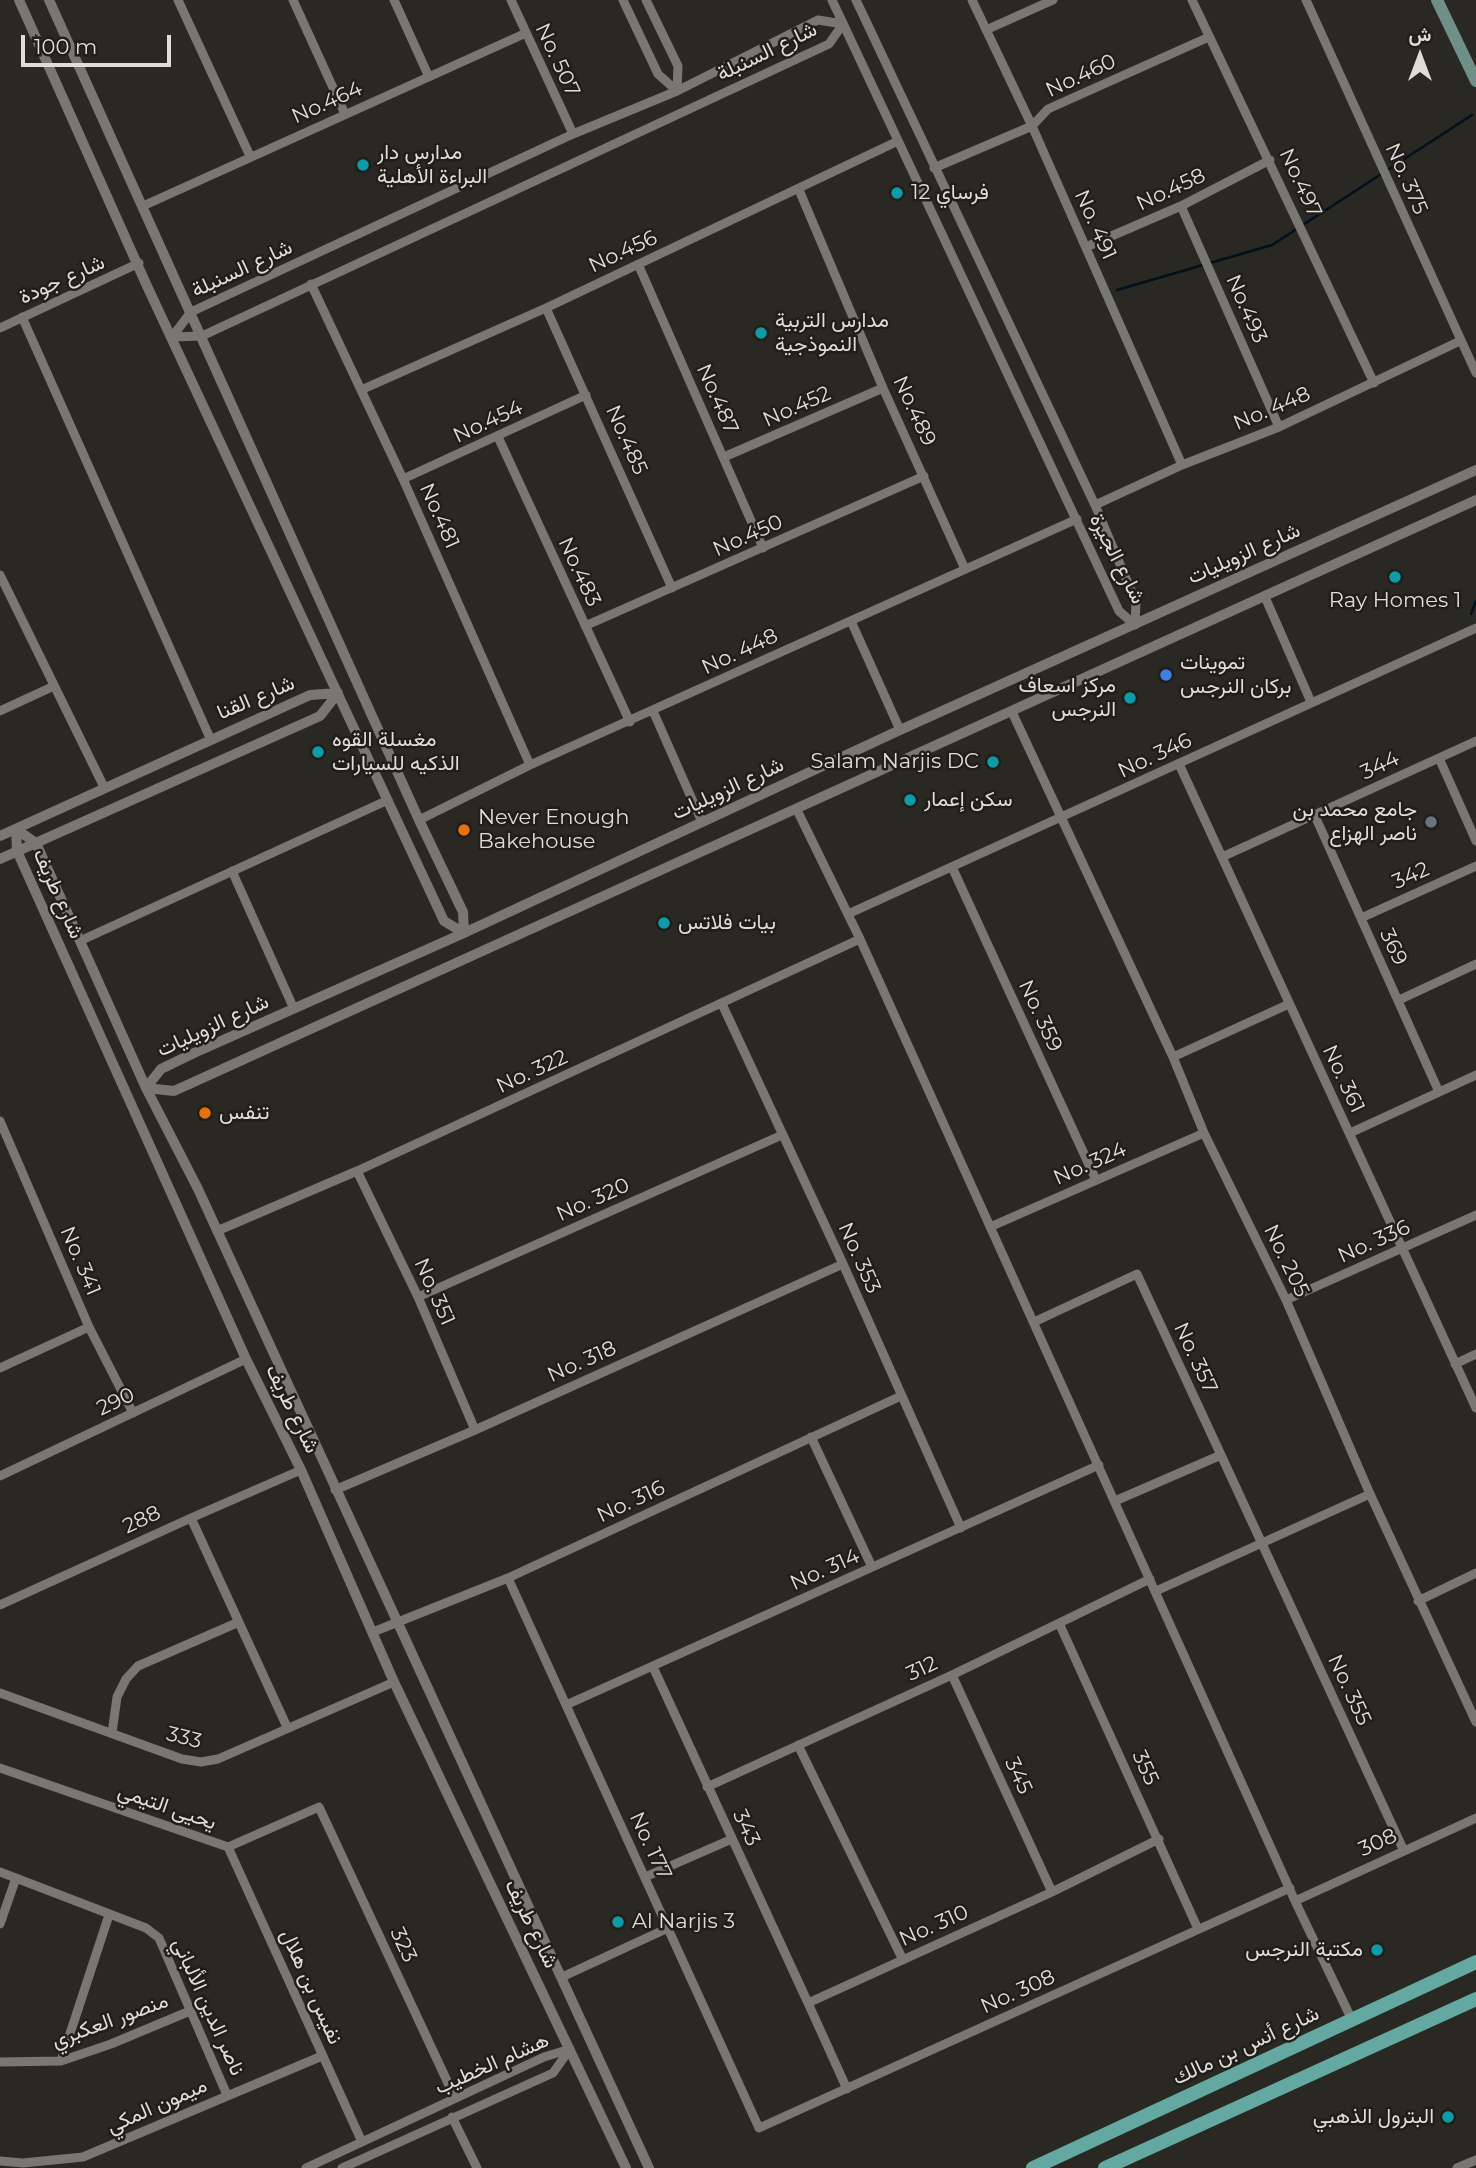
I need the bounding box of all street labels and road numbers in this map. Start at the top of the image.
street label: شارع السنبلة [713,17,821,87]
street label: No. 507 [529,19,585,101]
street label: No.460 [1042,49,1120,103]
street label: No.464 [288,76,366,130]
street label: No. 375 [1379,139,1433,219]
street label: No.497 [1273,145,1327,221]
street label: No.458 [1132,163,1210,217]
street label: No. 491 [1068,186,1122,264]
street label: No.456 [585,225,661,279]
street label: شارع السنبلة [188,235,296,303]
street label: شارع جودة [15,250,109,310]
street label: No.493 [1220,271,1272,347]
street label: No.487 [690,360,744,438]
street label: No.489 [887,372,941,450]
street label: No.452 [759,381,835,433]
street label: No. 448 [1230,382,1314,436]
street label: No.454 [449,395,527,449]
street label: No.485 [600,401,652,479]
street label: No.481 [413,479,465,553]
street label: No.450 [709,509,787,563]
street label: شارع الجيرة [1084,510,1150,608]
street label: شارع الزويليات [1184,518,1304,590]
street label: No.483 [552,533,606,611]
street label: No. 448 [698,623,782,681]
street label: شارع القنا [213,670,299,726]
street label: No. 346 [1114,728,1196,784]
street label: 344 [1357,746,1403,786]
street label: شارع الزويليات [668,752,788,826]
street label: شارع طريف [27,845,89,943]
street label: 342 [1389,857,1433,895]
street label: 369 [1374,925,1412,969]
street label: No. 359 [1012,976,1068,1056]
street label: شارع الزويليات [153,989,273,1063]
street label: No. 361 [1316,1041,1370,1117]
street label: No. 322 [492,1045,572,1099]
street label: No. 324 [1050,1137,1130,1191]
street label: No. 320 [553,1173,633,1227]
street label: No. 336 [1334,1215,1414,1269]
street label: No. 353 [832,1219,886,1297]
street label: No. 205 [1258,1221,1314,1301]
street label: No. 341 [54,1223,106,1299]
street label: No. 351 [408,1254,460,1330]
street label: No. 357 [1168,1318,1222,1398]
street label: No. 318 [544,1336,620,1388]
street label: شارع طريف [260,1361,324,1457]
street label: 290 [93,1382,139,1422]
street label: No. 316 [593,1475,669,1529]
street label: 288 [119,1500,165,1540]
street label: No. 314 [786,1544,864,1596]
street label: 312 [902,1651,942,1687]
street label: No. 355 [1322,1651,1376,1729]
street label: 333 [164,1722,204,1754]
street label: 355 [1126,1747,1164,1789]
street label: 345 [999,1754,1037,1798]
street label: يحيى التيمي [114,1778,220,1836]
street label: 343 [727,1806,765,1850]
street label: No. 177 [623,1808,677,1884]
street label: 308 [1355,1823,1401,1863]
street label: شارع طريف [499,1876,563,1972]
street label: No. 310 [895,1900,973,1952]
street label: 323 [384,1924,422,1966]
street label: نفيس بن هلال [274,1926,348,2048]
street label: ناصر الدين الألباني [166,1934,250,2080]
street label: No. 308 [977,1964,1059,2020]
street label: منصور العكبري [48,1988,172,2054]
street label: شارع أنس بن مالك [1169,2001,1323,2091]
street label: هشام الخطيب [431,2028,553,2100]
street label: ميمون المكي [103,2073,211,2139]

